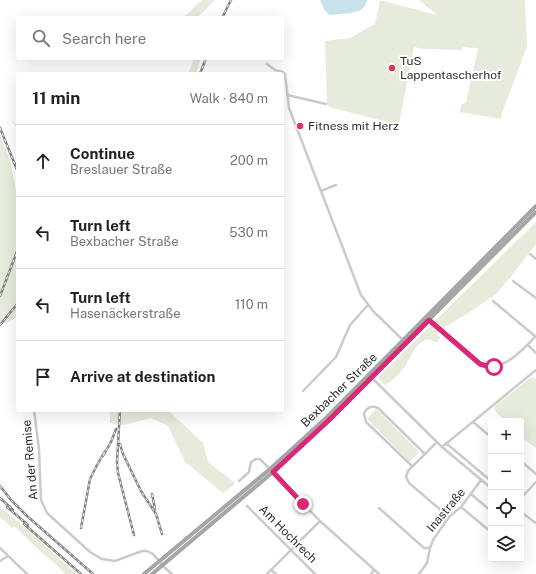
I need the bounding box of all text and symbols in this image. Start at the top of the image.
search box [16,16,284,60]
icon: search [30,27,52,49]
text: Search here [62,30,146,47]
place label: TuS Lappentascherhof [400,54,502,82]
marker: TuS Lappentascherhof [387,63,397,73]
text: 11 min [32,88,80,108]
text: Walk · 840 m [190,91,268,106]
place label: Fitness mit Herz [308,119,399,133]
marker: Fitness mit Herz [295,121,305,131]
text: Continue [70,145,135,162]
icon: ahead [32,150,54,172]
text: 200 m [230,153,268,168]
text: Breslauer Straße [70,162,172,177]
text: Turn left [70,217,131,234]
icon: left [32,222,54,244]
text: 530 m [229,225,268,240]
text: Bexbacher Straße [70,234,179,249]
text: Turn left [70,289,131,306]
icon: left [32,294,54,316]
text: 110 m [235,297,268,312]
text: Hasenäckerstraße [70,306,181,321]
street label: Bexbacher Straße [298,350,380,430]
route start [485,358,503,376]
icon: arrive [32,366,54,388]
text: Arrive at destination [70,368,215,385]
map controls [488,418,524,562]
button: + [488,418,524,454]
street label: An der Remise [19,419,40,501]
button: − [488,454,524,490]
street label: Inastraße [424,485,468,535]
button: locate [488,490,524,526]
route end [294,495,312,513]
street label: Am Hochrech [256,502,320,566]
button: layers [488,526,524,562]

